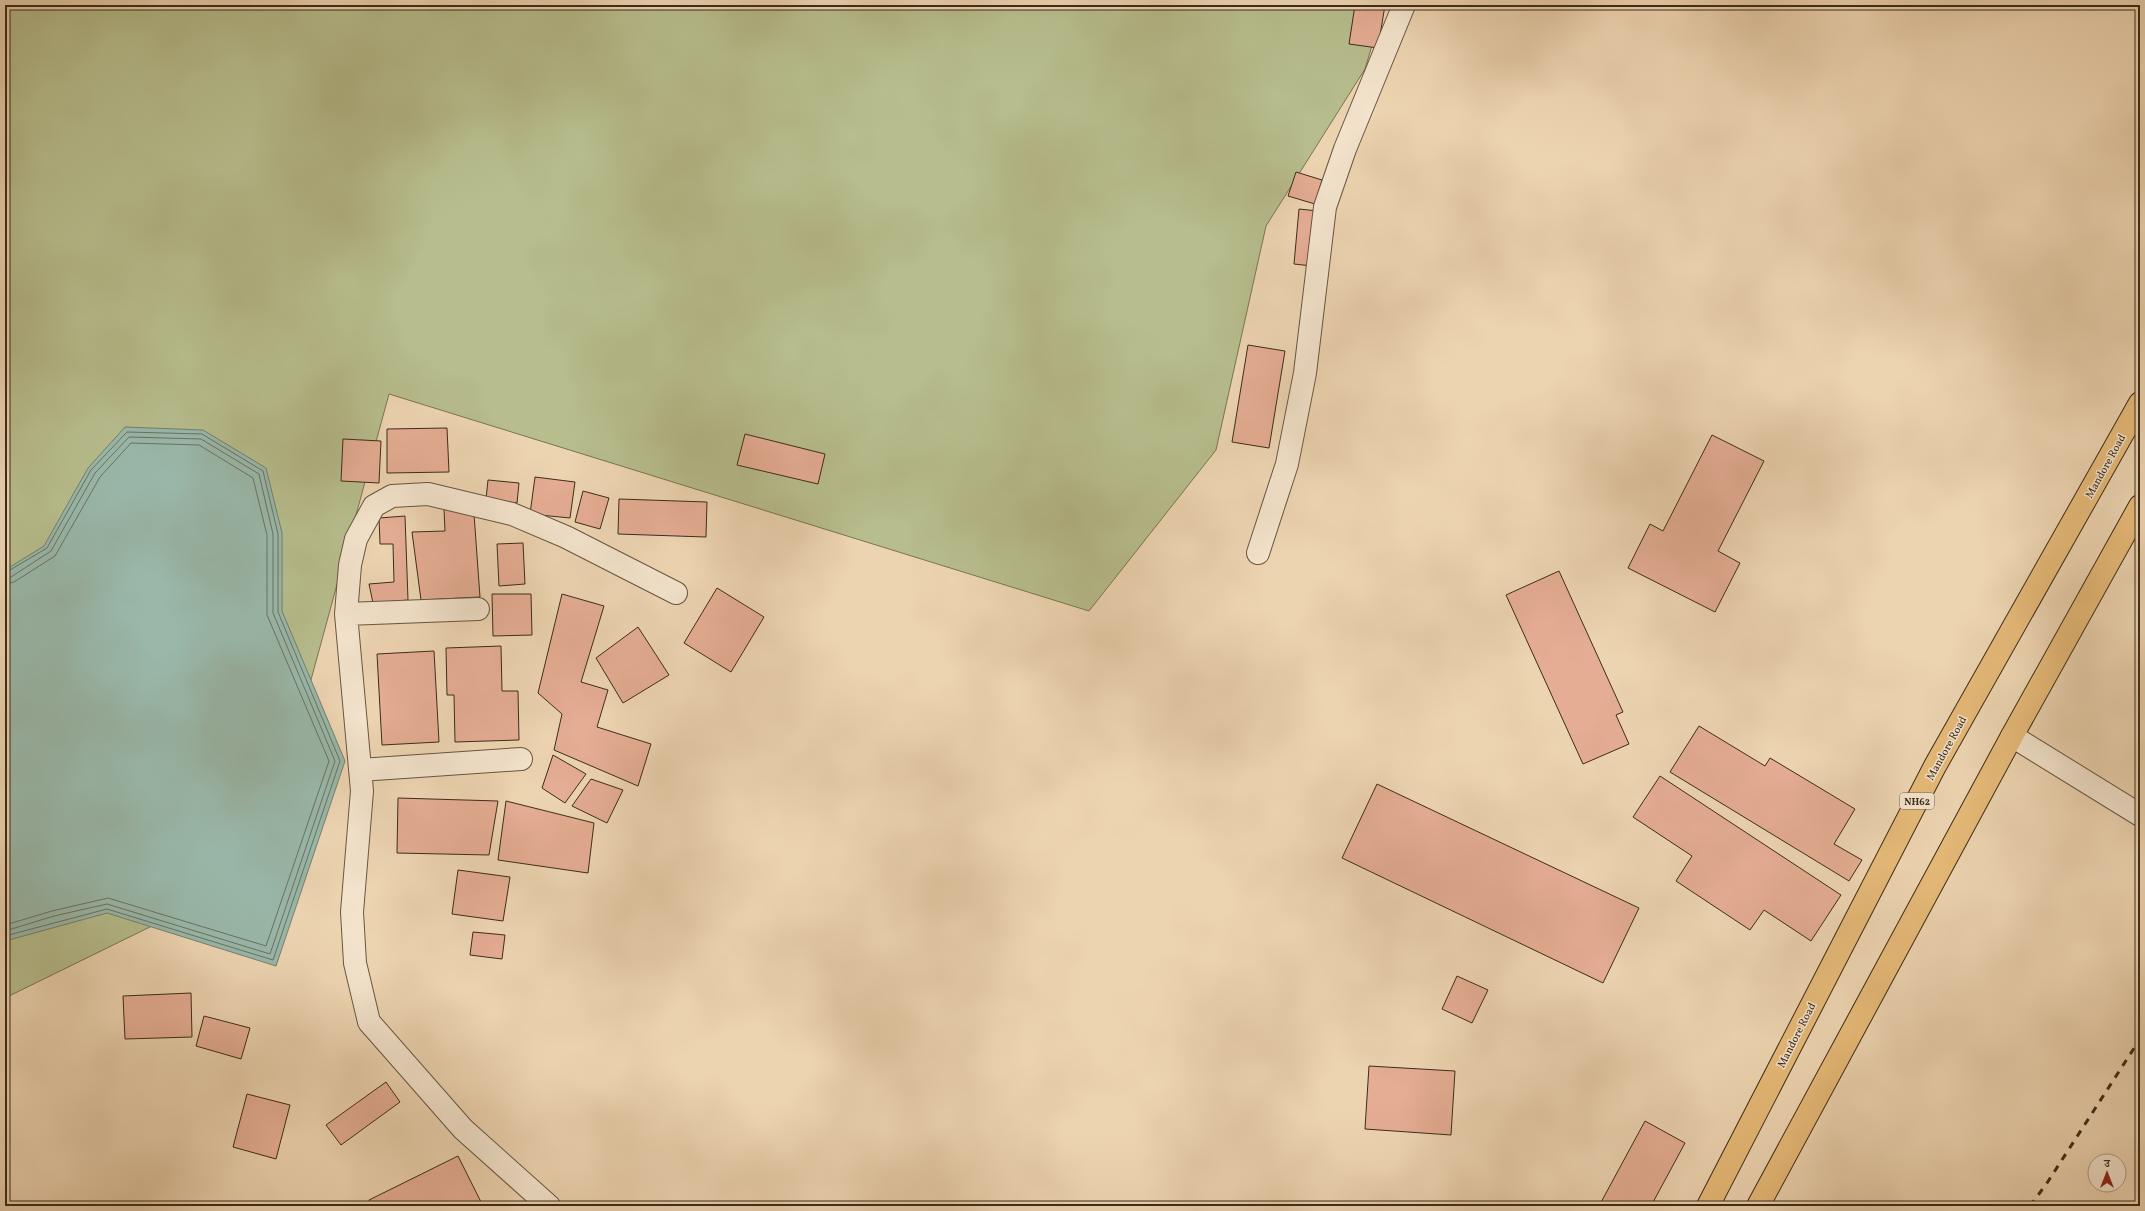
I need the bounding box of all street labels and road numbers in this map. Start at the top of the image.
street label: Mandore Road [2082,432,2130,502]
street label: Mandore Road [1923,714,1971,784]
road number: NH62 [1900,793,1934,809]
street label: Mandore Road [1774,1001,1820,1071]

